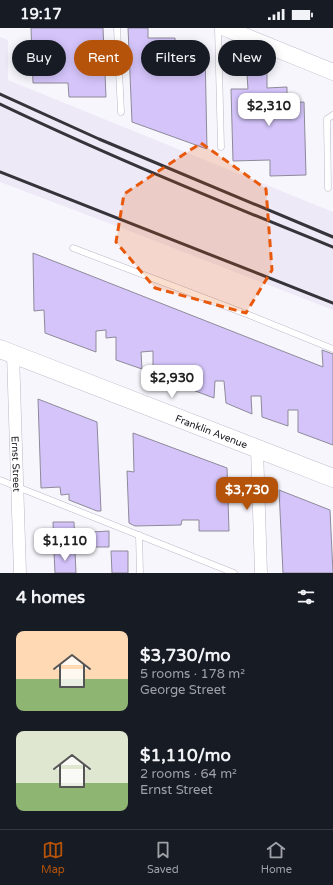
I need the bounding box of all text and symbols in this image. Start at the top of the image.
text: 19:17 [20,5,62,23]
chip: Buy [12,40,66,76]
chip: Rent [74,40,133,76]
chip: Filters [141,40,210,76]
chip: New [218,40,276,76]
pin: $2,310 [236,93,302,127]
text: $2,310 [247,98,291,114]
pin: $2,930 [139,365,205,399]
text: $2,930 [150,370,194,386]
street label: Franklin Avenue [174,413,249,451]
street label: Ernst Street [9,436,22,492]
pin: $3,730 [214,477,280,511]
text: $3,730 [225,482,269,498]
pin: $1,110 [32,528,98,562]
text: $1,110 [43,533,87,549]
icon: filters [295,586,317,608]
text: 4 homes [16,587,85,608]
text: $3,730/mo [140,645,231,666]
icon: home [48,647,96,695]
text: 5 rooms · 178 m² [140,666,245,682]
text: George Street [140,682,226,698]
text: $1,110/mo [140,745,231,766]
icon: home [48,747,96,795]
text: 2 rooms · 64 m² [140,766,237,782]
text: Ernst Street [140,782,213,798]
tab: Map [41,839,65,876]
tab: Saved [147,839,179,876]
tab: Home [261,839,292,876]

